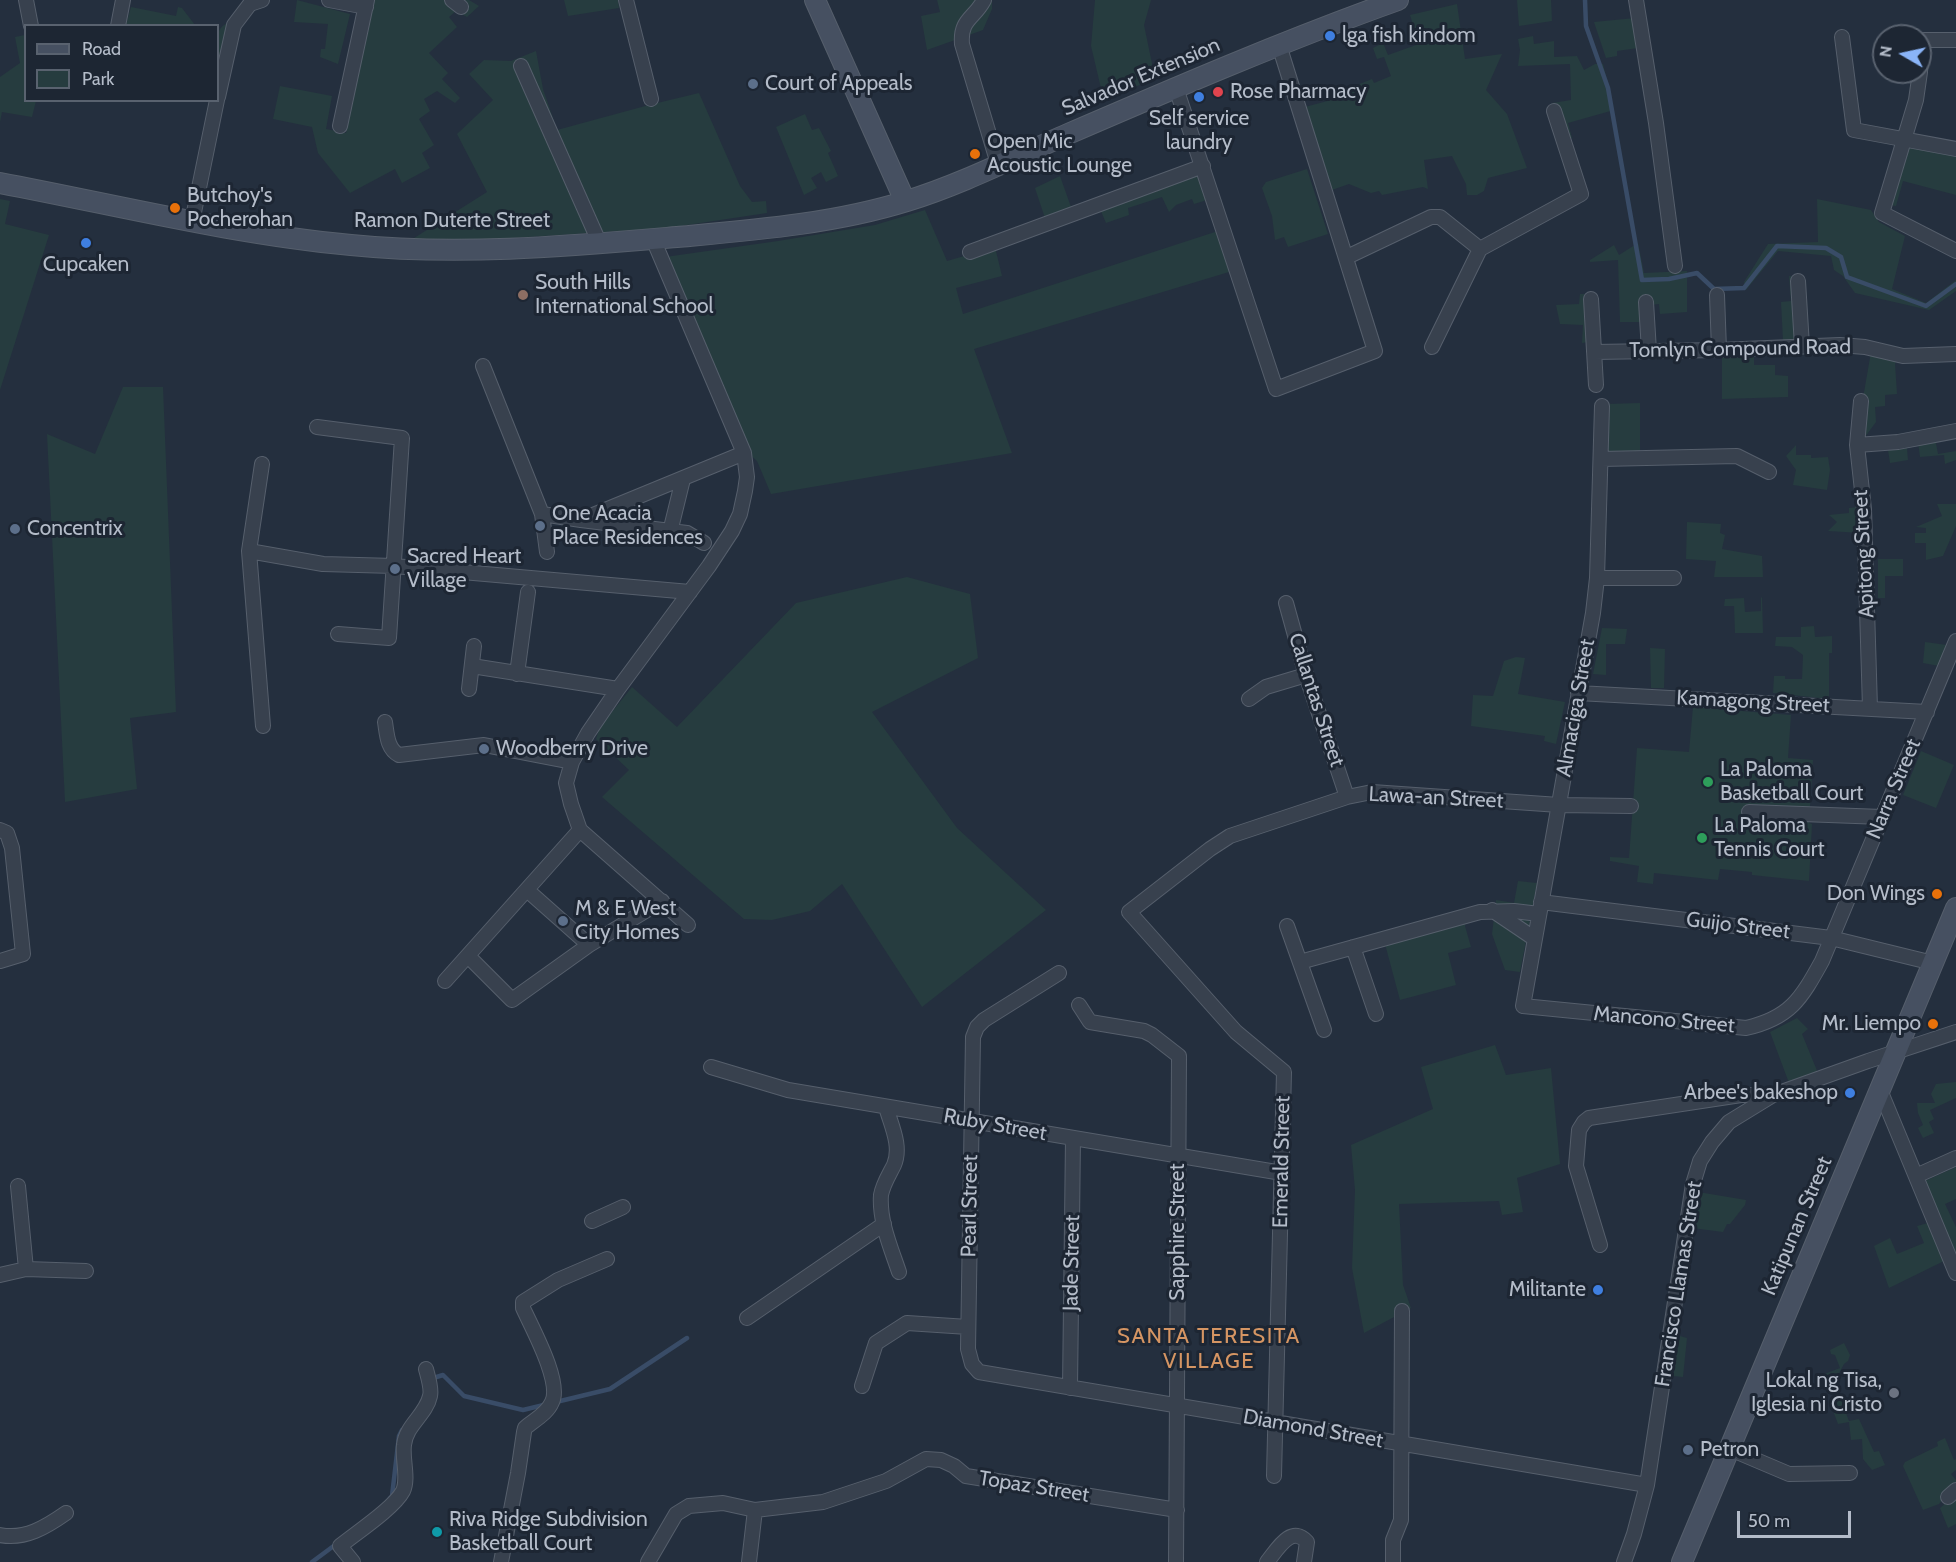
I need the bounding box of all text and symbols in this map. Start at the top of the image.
place label: lga fish kindom [1342,23,1476,49]
legend [24,24,219,102]
north arrow [1872,24,1932,84]
marker: lga fish kindom [1323,29,1337,43]
street label: Salvador Extension [1058,32,1224,122]
text: Road [82,38,121,60]
text: N [1875,44,1896,58]
text: Park [82,68,114,90]
place label: Court of Appeals [765,71,913,97]
marker: Court of Appeals [746,77,760,91]
place label: Rose Pharmacy [1230,79,1367,105]
marker: Rose Pharmacy [1211,85,1225,99]
marker: Self service laundry [1192,90,1206,104]
place label: Self service laundry [1149,106,1249,156]
place label: Open Mic Acoustic Lounge [987,129,1132,179]
marker: Open Mic Acoustic Lounge [968,147,982,161]
place label: Butchoy's Pocherohan [187,183,293,233]
marker: Butchoy's Pocherohan [168,201,182,215]
street label: Ramon Duterte Street [354,208,550,234]
marker: Cupcaken [79,236,93,250]
place label: Cupcaken [43,252,129,278]
place label: South Hills International School [535,270,714,320]
marker: South Hills International School [516,288,530,302]
street label: Tomlyn Compound Road [1629,334,1851,364]
street label: Apitong Street [1848,489,1880,619]
place label: One Acacia Place Residences [552,501,703,551]
place label: Concentrix [27,516,123,542]
marker: One Acacia Place Residences [533,519,547,533]
marker: Concentrix [8,522,22,536]
place label: Sacred Heart Village [407,544,521,594]
marker: Sacred Heart Village [388,562,402,576]
street label: Callantas Street [1283,630,1349,770]
street label: Almaciga Street [1551,637,1601,779]
street label: Kamagong Street [1676,685,1830,719]
street label: Narra Street [1862,735,1926,843]
place label: Woodberry Drive [496,736,648,762]
marker: Woodberry Drive [477,742,491,756]
place label: La Paloma Basketball Court [1720,757,1863,807]
marker: La Paloma Basketball Court [1701,775,1715,789]
street label: Lawa-an Street [1368,782,1504,814]
place label: La Paloma Tennis Court [1714,813,1825,863]
marker: La Paloma Tennis Court [1695,831,1709,845]
place label: Don Wings [1827,881,1925,907]
marker: Don Wings [1930,887,1944,901]
place label: M & E West City Homes [575,896,679,946]
street label: Guijo Street [1685,907,1791,945]
marker: M & E West City Homes [556,914,570,928]
street label: Mancono Street [1592,1001,1736,1039]
place label: Mr. Liempo [1822,1011,1921,1037]
marker: Mr. Liempo [1926,1017,1940,1031]
place label: Arbee's bakeshop [1684,1080,1838,1106]
marker: Arbee's bakeshop [1843,1086,1857,1100]
street label: Emerald Street [1268,1096,1296,1228]
street label: Ruby Street [942,1104,1048,1146]
street label: Katipunan Street [1756,1153,1838,1299]
street label: Pearl Street [957,1154,983,1258]
street label: Sapphire Street [1165,1163,1191,1301]
street label: Francisco Llamas Street [1650,1179,1708,1389]
street label: Jade Street [1059,1215,1085,1311]
place label: Militante [1509,1277,1586,1303]
marker: Militante [1591,1283,1605,1297]
district label: SANTA TERESITA VILLAGE [1117,1324,1301,1376]
place label: Lokal ng Tisa, Iglesia ni Cristo [1751,1368,1882,1418]
marker: Lokal ng Tisa, Iglesia ni Cristo [1887,1386,1901,1400]
street label: Diamond Street [1241,1404,1385,1454]
place label: Petron [1700,1437,1759,1463]
marker: Petron [1681,1443,1695,1457]
street label: Topaz Street [977,1466,1091,1508]
scale bar [1740,1499,1854,1537]
place label: Riva Ridge Subdivision Basketball Court [449,1507,648,1557]
text: 50 m [1748,1510,1790,1532]
marker: Riva Ridge Subdivision Basketball Court [430,1525,444,1539]

